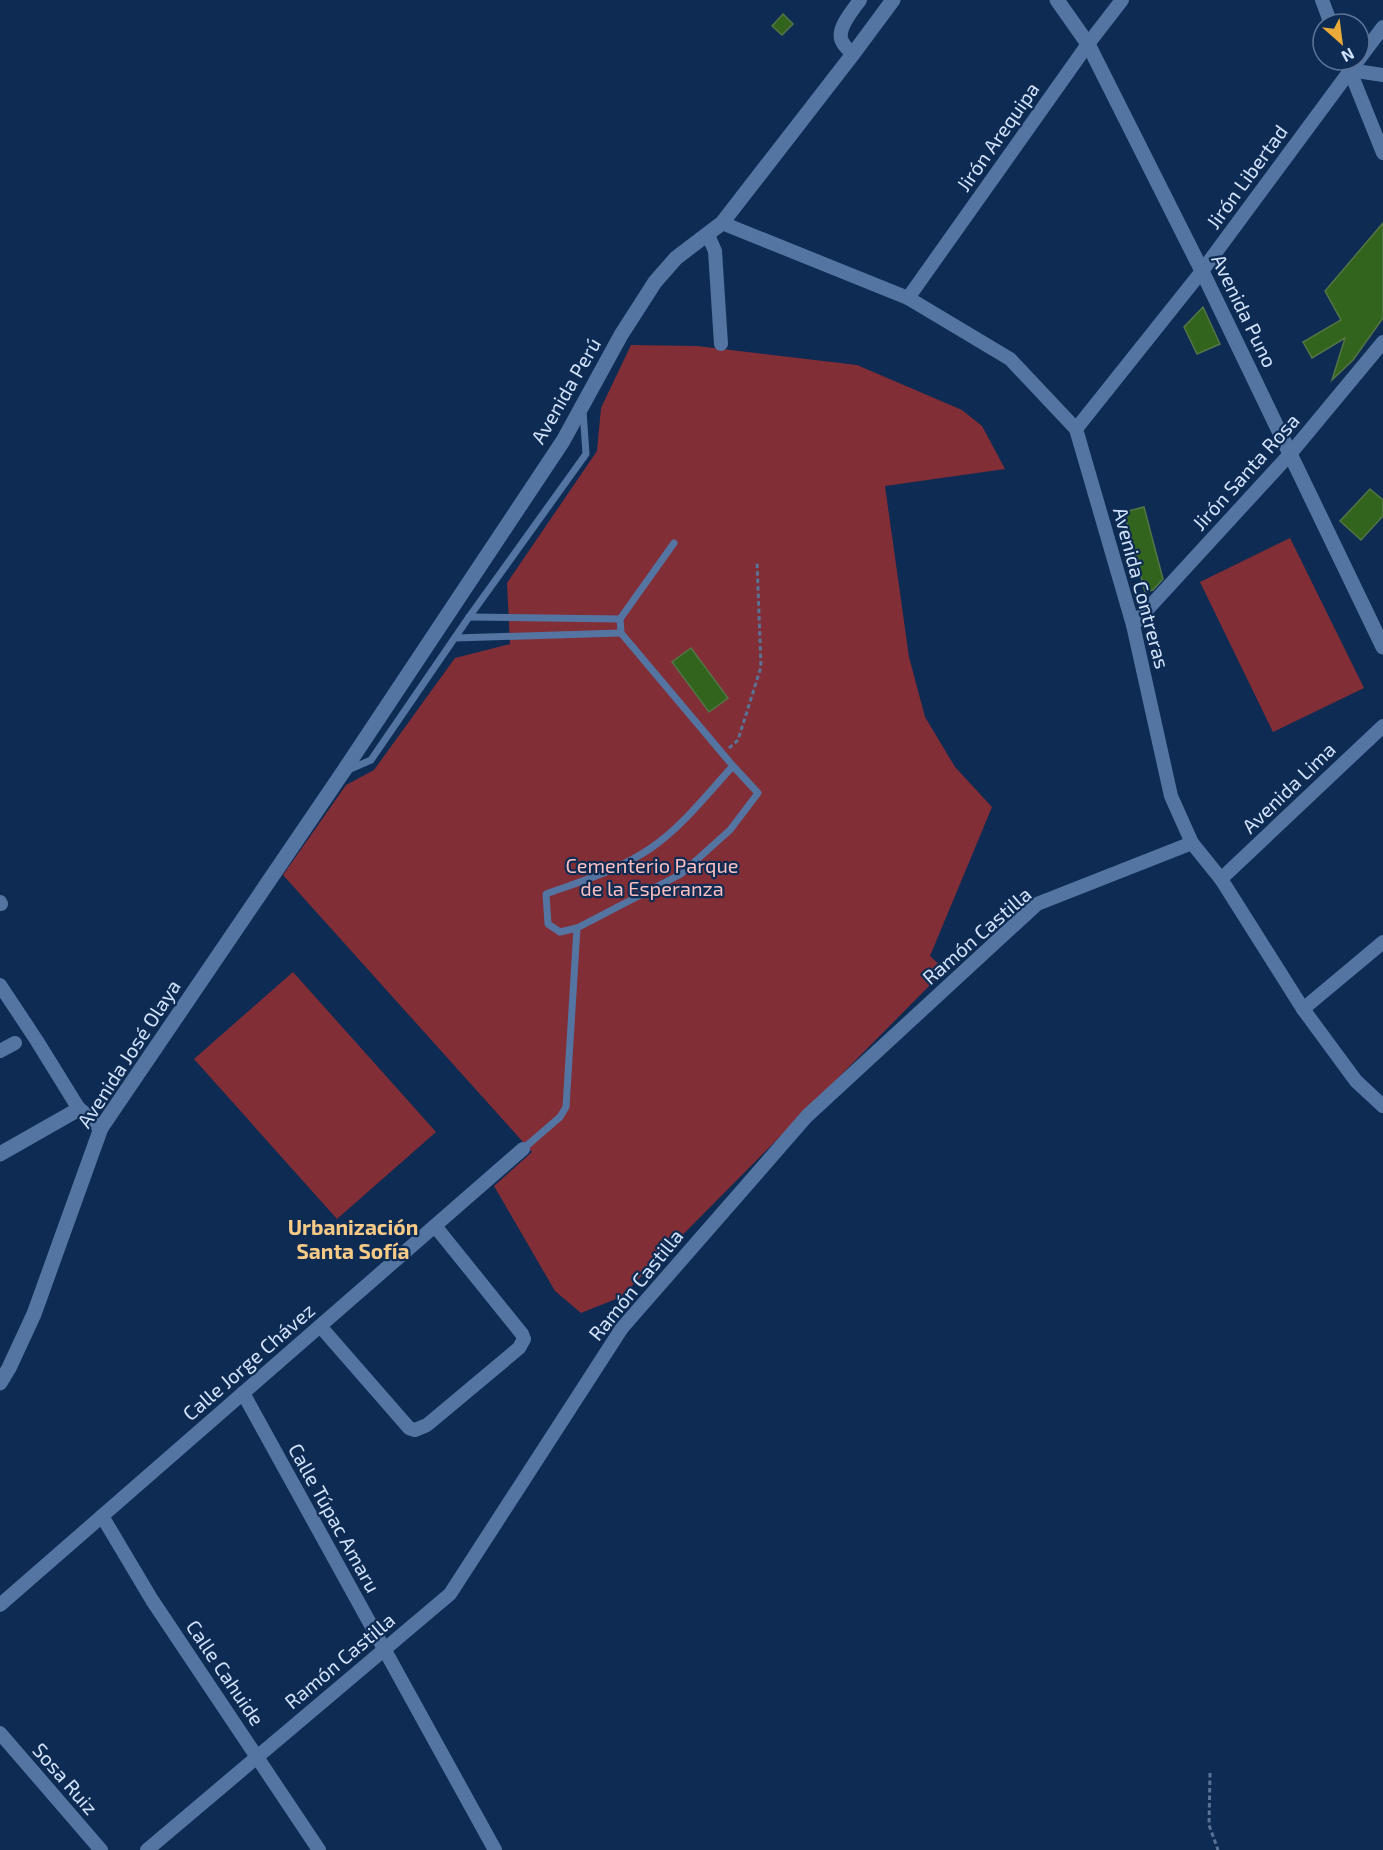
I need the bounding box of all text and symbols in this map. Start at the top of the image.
north arrow [1311,12,1371,72]
text: N [1339,45,1358,67]
street label: Jirón Arequipa [951,77,1044,196]
street label: Jirón Libertad [1201,120,1292,233]
street label: Avenida Puno [1207,250,1283,371]
street label: Avenida Perú [525,333,605,448]
street label: Jirón Santa Rosa [1187,408,1304,535]
street label: Avenida Contreras [1109,504,1175,671]
street label: Avenida Lima [1237,737,1340,838]
park label: Cementerio Parque de la Esperanza [565,853,739,900]
street label: Ramón Castilla [917,881,1036,989]
street label: Avenida José Olaya [71,975,185,1132]
district label: Urbanización Santa Sofía [288,1214,418,1263]
street label: Ramón Castilla [583,1224,687,1345]
street label: Calle Jorge Chávez [178,1297,319,1425]
street label: Calle Túpac Amaru [284,1439,386,1596]
street label: Ramón Castilla [279,1607,399,1713]
street label: Calle Cahuide [182,1615,270,1730]
street label: Sosa Ruiz [28,1738,103,1819]

